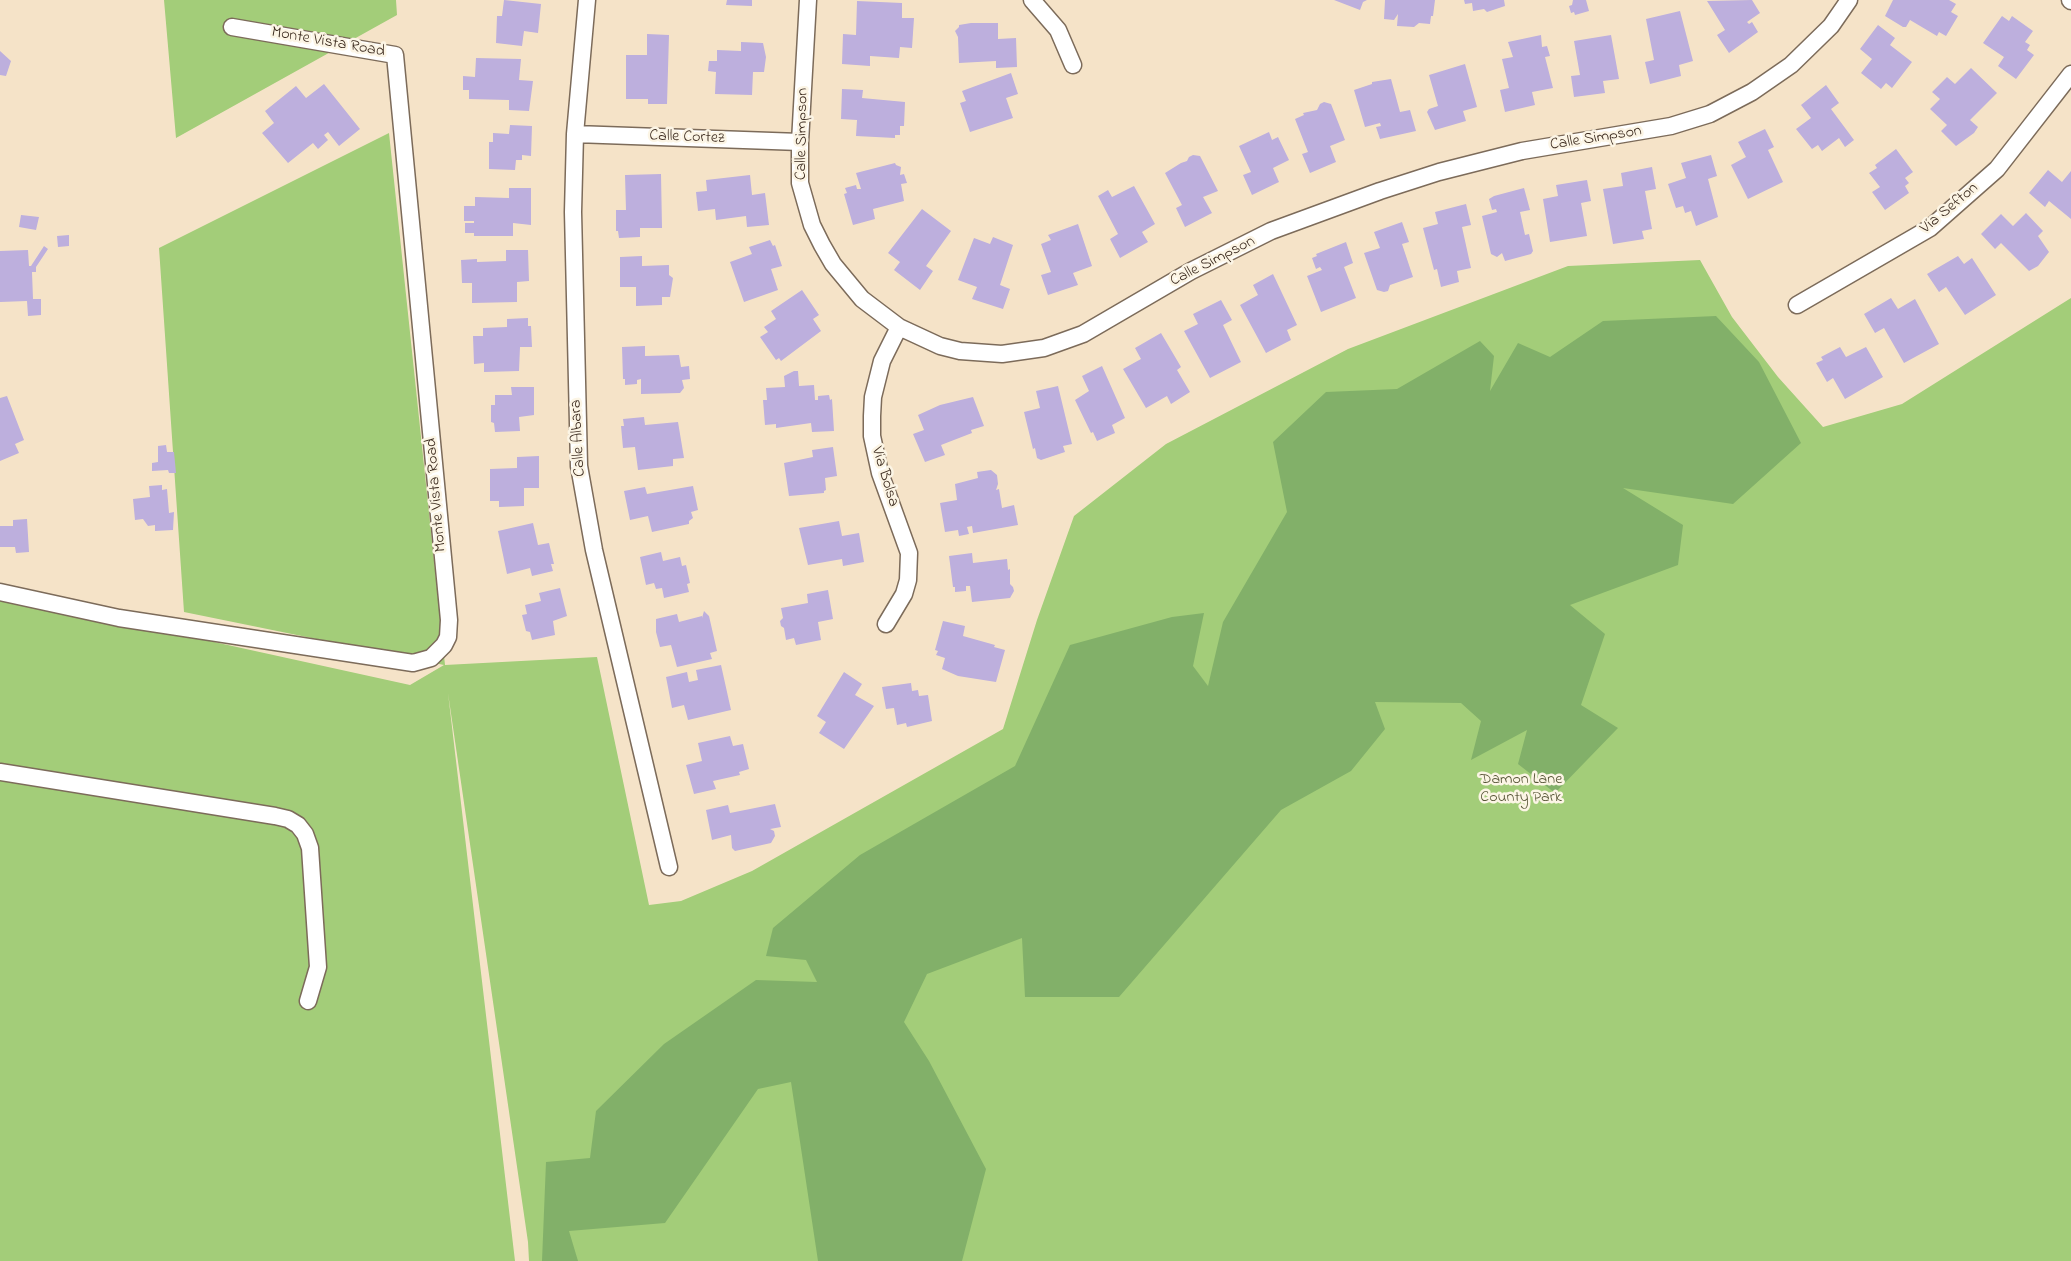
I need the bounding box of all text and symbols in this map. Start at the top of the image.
street label: Monte Vista Road [270,24,386,62]
street label: Calle Simpson [793,88,813,180]
street label: Calle Simpson [1549,122,1643,156]
street label: Calle Cortez [649,127,725,149]
street label: Via Sefton [1917,179,1983,239]
street label: Calle Simpson [1167,232,1259,292]
street label: Calle Albara [567,399,591,477]
street label: Monte Vista Road [422,437,452,553]
street label: Via Bolsa [866,445,902,509]
park label: Damon Lane County Park [1480,770,1562,808]

